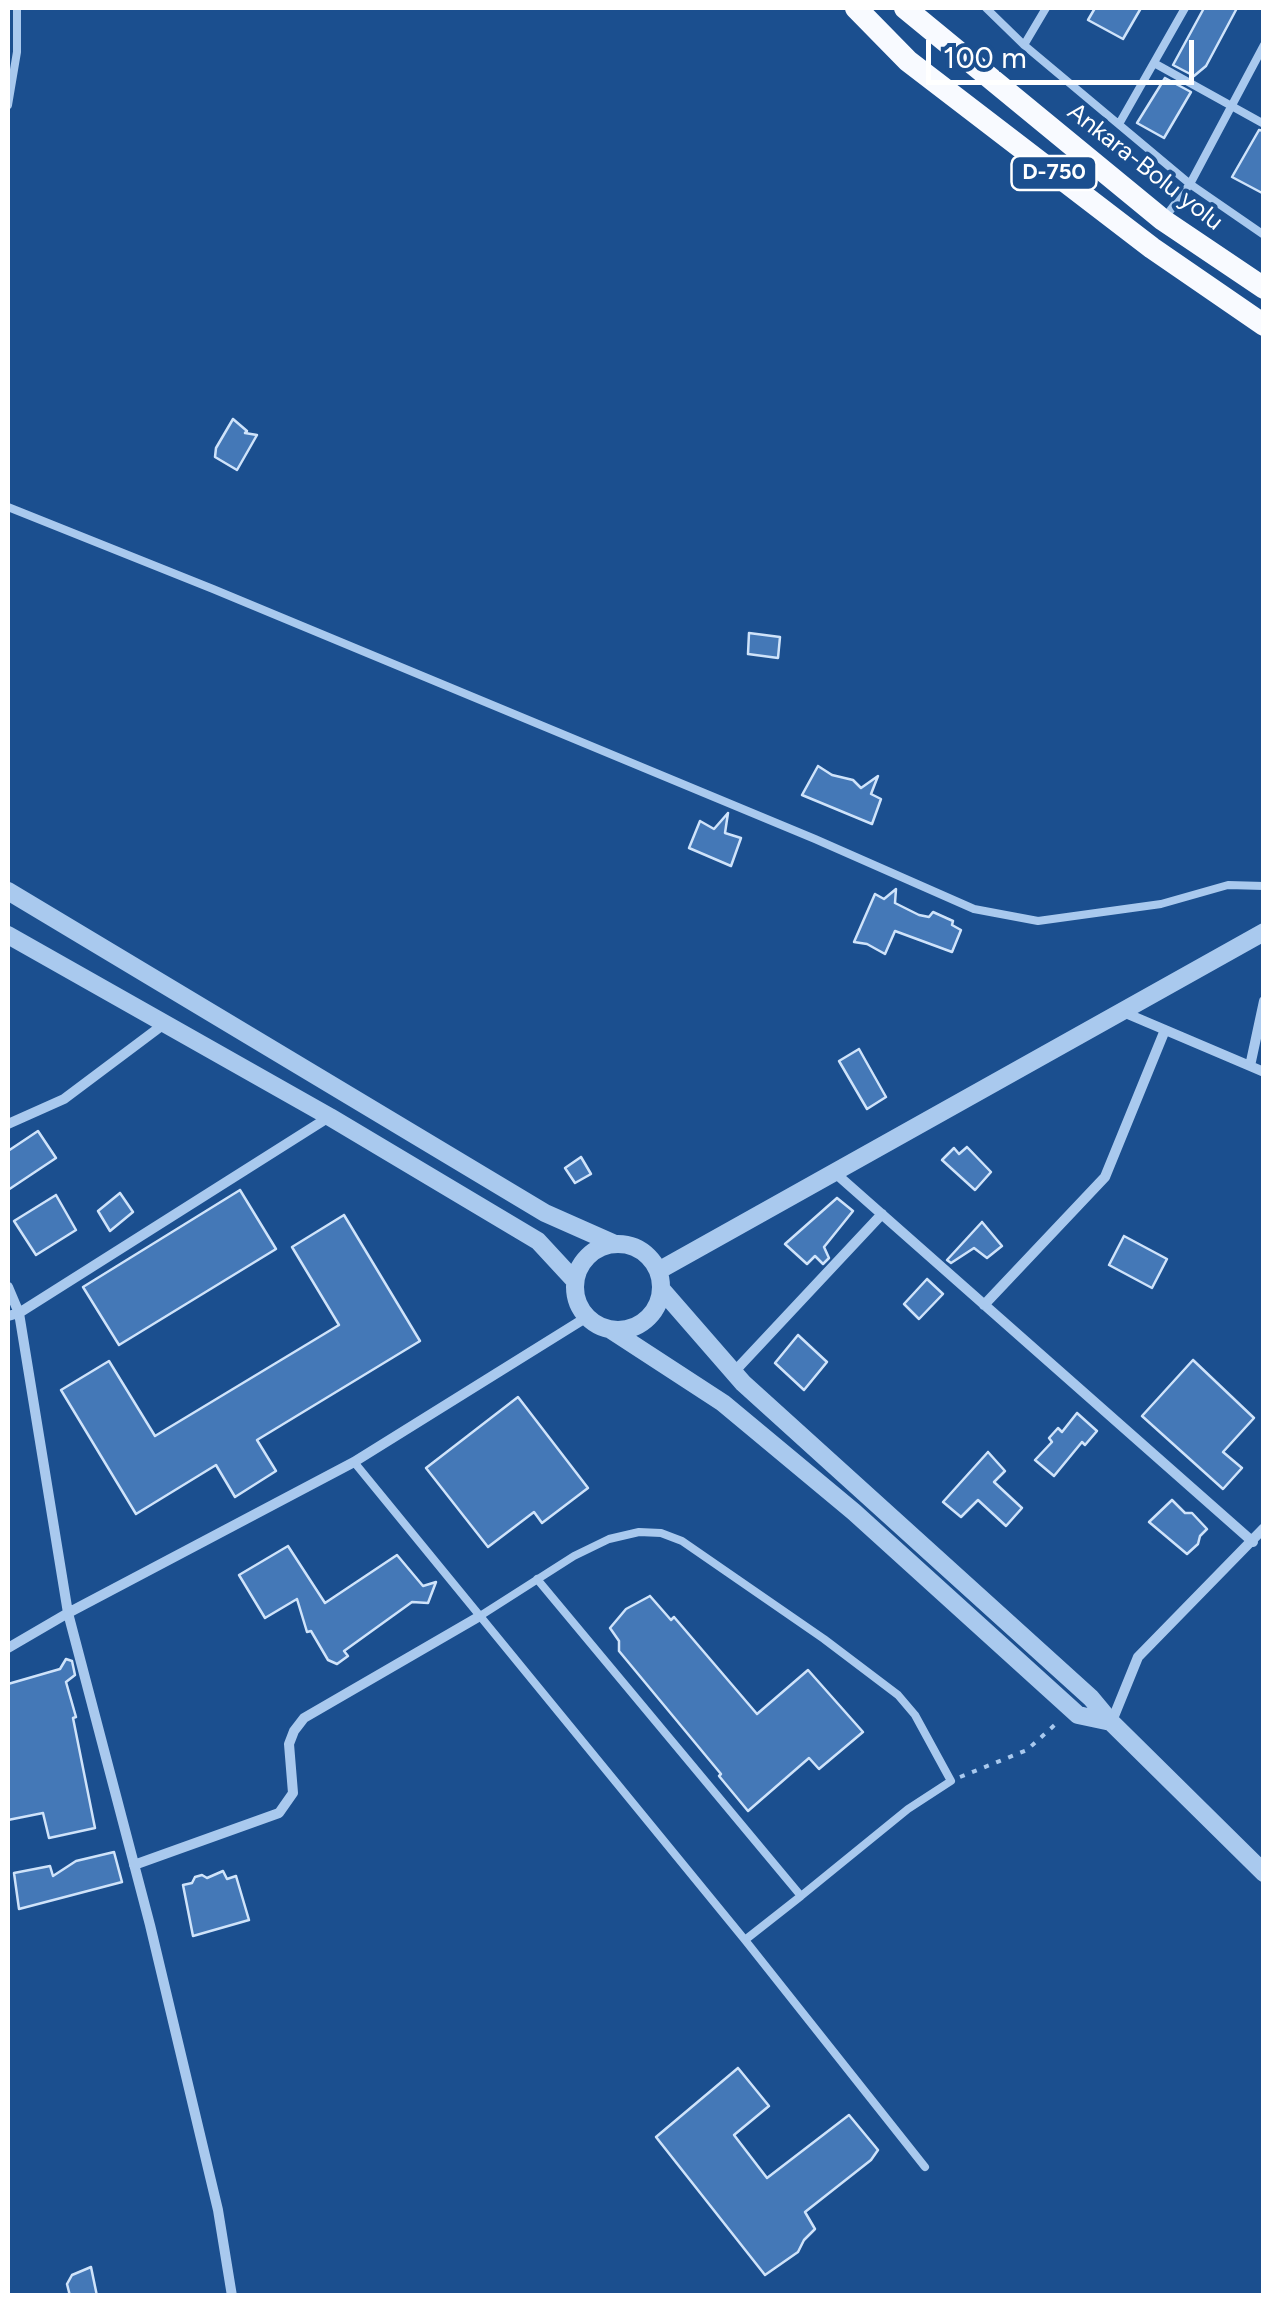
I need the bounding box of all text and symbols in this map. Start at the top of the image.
scale bar [931,20,1198,82]
text: 100 m [943,39,1027,76]
street label: Ankara-Bolu yolu [1061,97,1229,237]
road number: D-750 [1012,156,1096,190]

